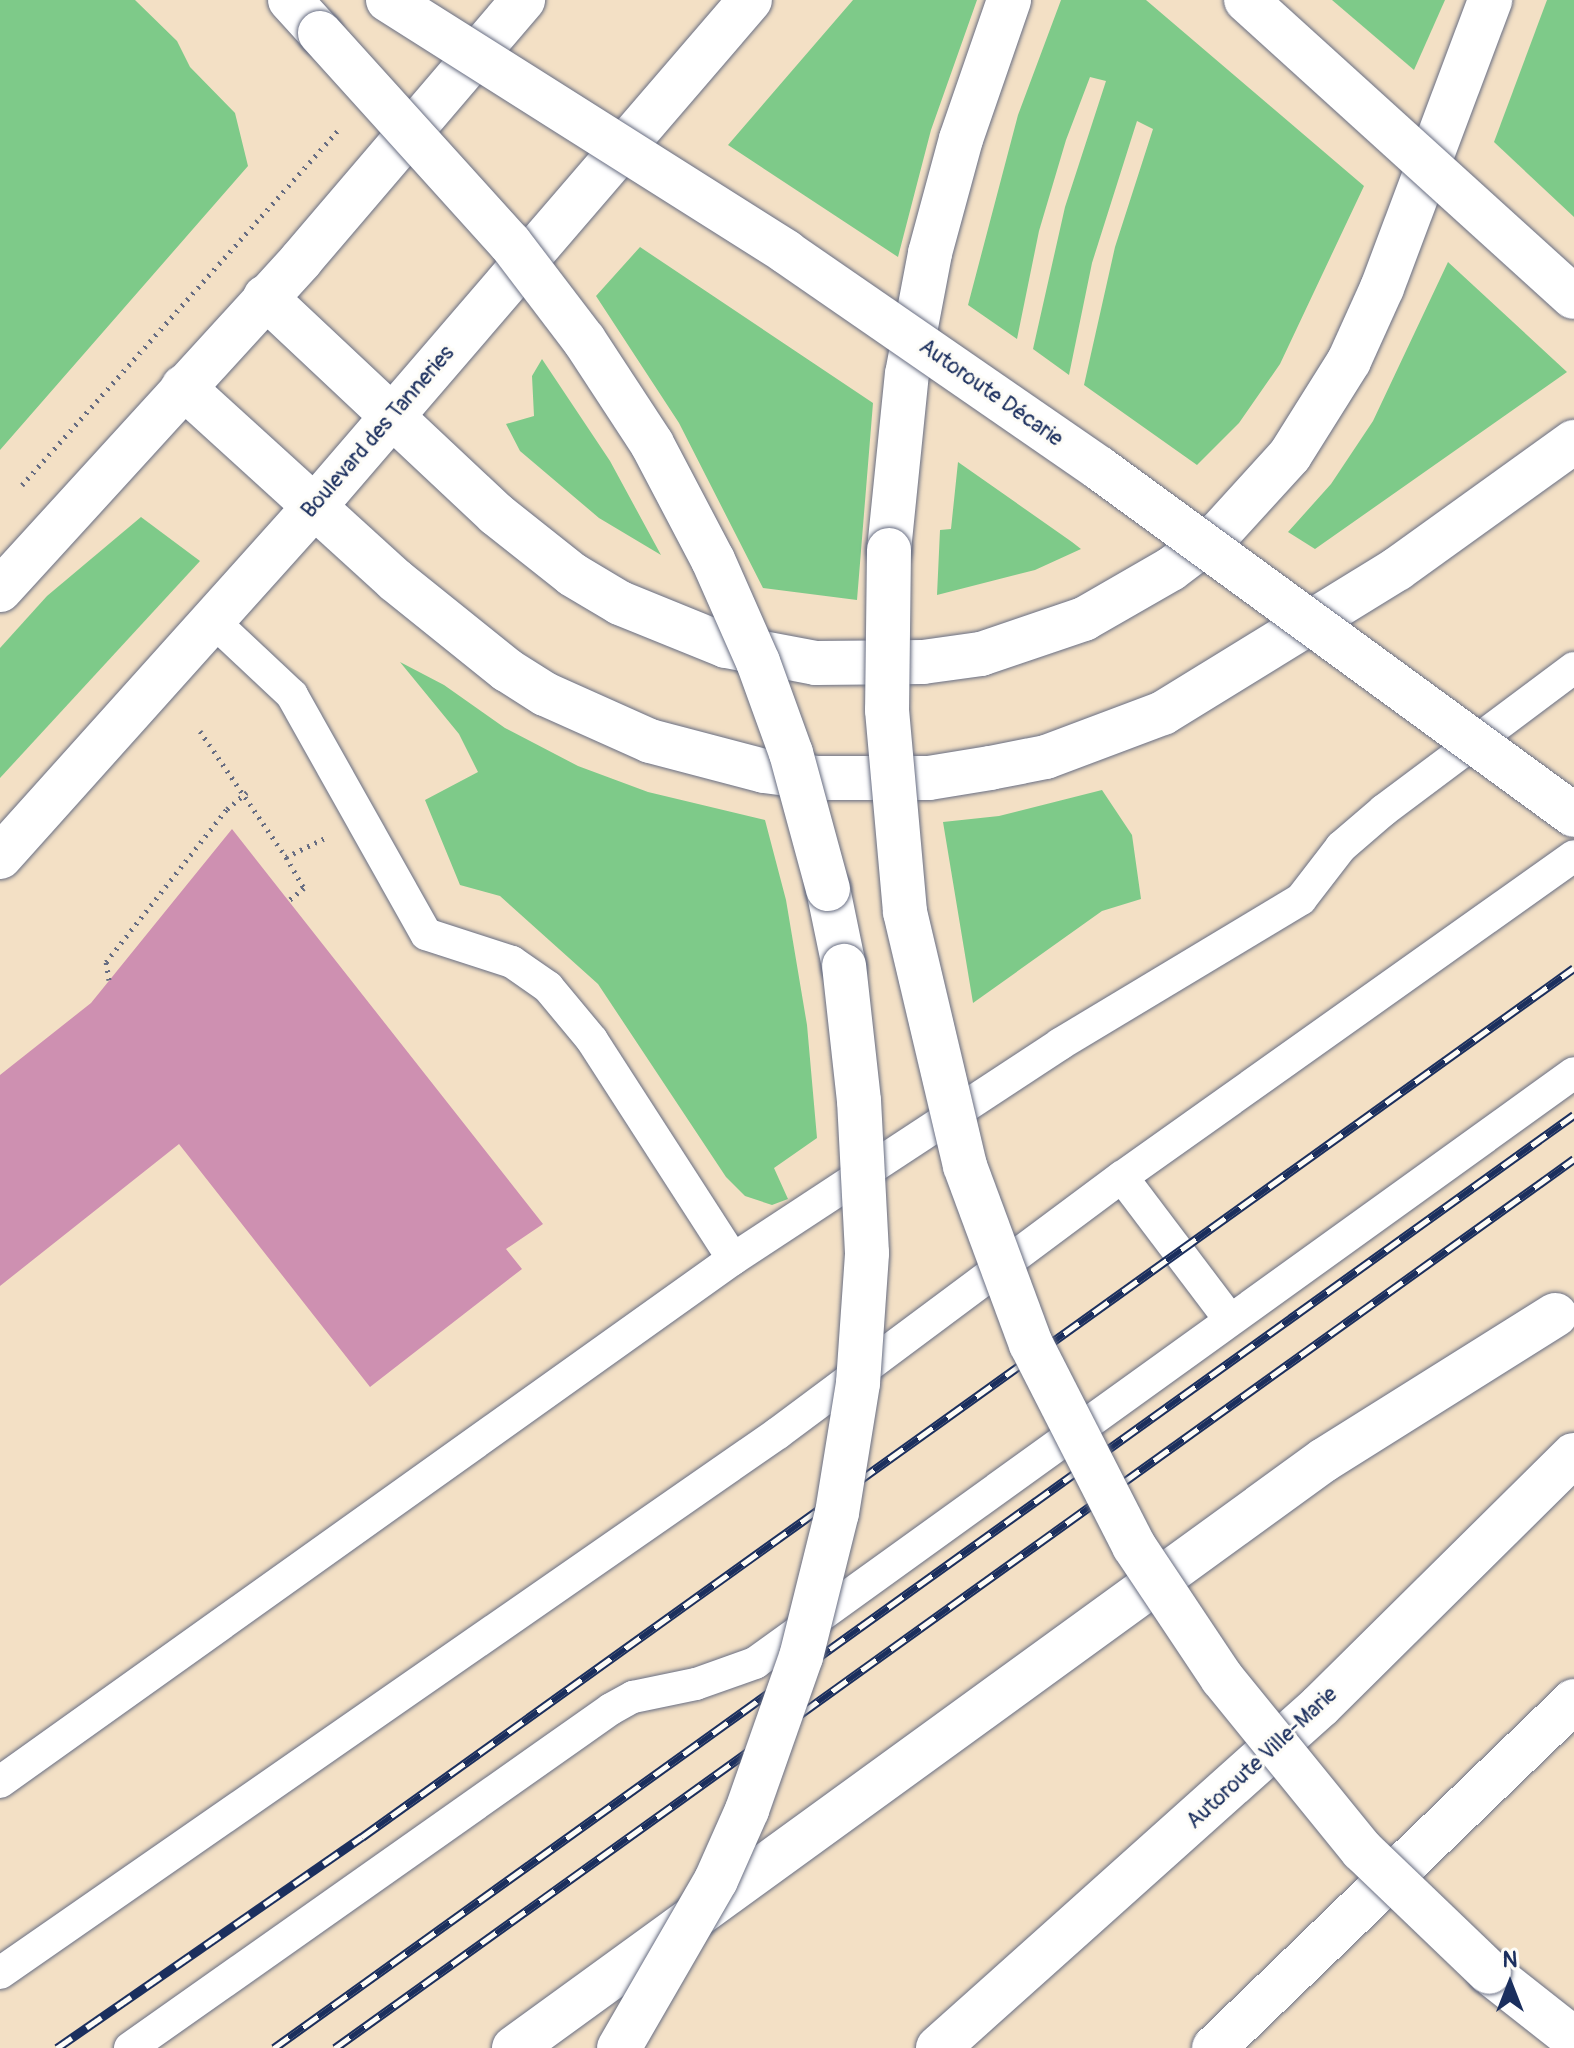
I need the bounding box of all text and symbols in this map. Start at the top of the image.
street label: Autoroute Décarie [914,334,1068,452]
street label: Boulevard des Tanneries [296,340,460,524]
street label: Autoroute Ville-Marie [1181,1681,1343,1835]
north arrow [1470,1944,1550,2024]
text: N [1503,1946,1517,1974]

